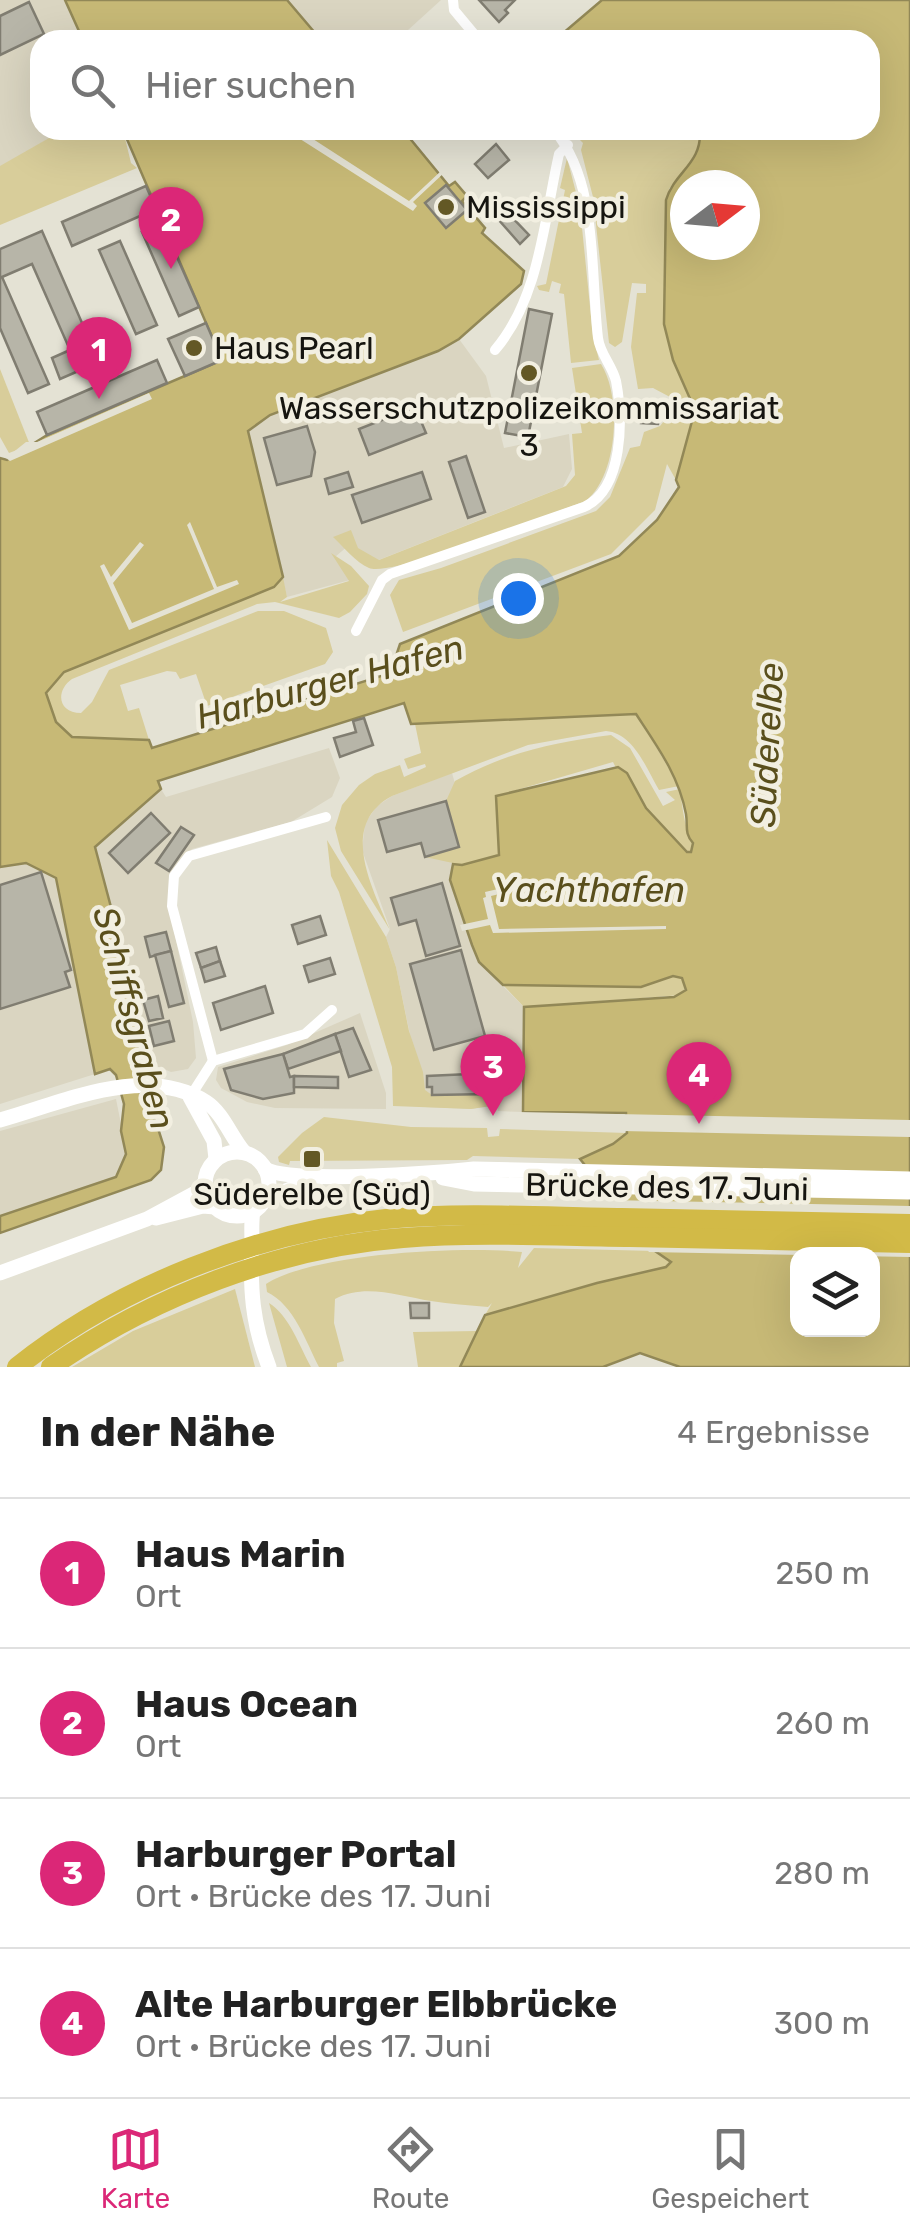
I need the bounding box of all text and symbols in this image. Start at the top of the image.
search box [30,30,880,140]
icon: search [65,58,120,113]
text: Hier suchen [145,62,356,108]
north arrow [670,170,760,260]
pin: 2 [138,186,204,269]
place label: Mississippi [466,188,626,226]
marker: Mississippi [435,196,457,218]
pin: 1 [66,316,132,399]
place label: Haus Pearl [214,329,374,367]
marker: Haus Pearl [183,337,205,359]
marker: Wasserschutzpolizeikommissariat 3 [518,362,540,384]
place label: Wasserschutzpolizeikommissariat 3 [279,389,779,464]
your location [493,573,544,624]
water label: Harburger Hafen [192,626,468,738]
water label: Süderelbe [742,662,792,828]
water label: Yachthafen [493,869,685,911]
water label: Schiffsgraben [84,902,184,1134]
pin: 3 [460,1034,526,1116]
pin: 4 [666,1042,732,1124]
marker: Süderelbe (Süd) [301,1148,323,1170]
street label: Brücke des 17. Juni [525,1166,809,1208]
place label: Süderelbe (Süd) [193,1175,431,1213]
map controls [790,1247,880,1337]
button: layers [790,1247,880,1337]
text: In der Nähe [40,1407,275,1457]
text: 4 Ergebnisse [677,1413,870,1451]
text: Haus Marin [135,1531,346,1577]
text: 1 [65,1554,80,1592]
text: 250 m [776,1554,870,1592]
text: Ort [135,1577,181,1615]
text: Haus Ocean [135,1681,358,1727]
text: 2 [62,1704,83,1742]
text: 260 m [775,1704,870,1742]
text: Ort [135,1727,181,1765]
text: Harburger Portal [135,1831,457,1877]
text: 3 [62,1854,83,1892]
text: 280 m [774,1854,870,1892]
text: Ort · Brücke des 17. Juni [135,1877,491,1915]
text: Alte Harburger Elbbrücke [135,1981,617,2027]
text: 4 [62,2004,83,2042]
text: 300 m [774,2004,870,2042]
text: Ort · Brücke des 17. Juni [135,2027,491,2065]
tab: Karte [101,2122,170,2215]
tab: Route [372,2122,450,2215]
tab: Gespeichert [651,2122,809,2215]

